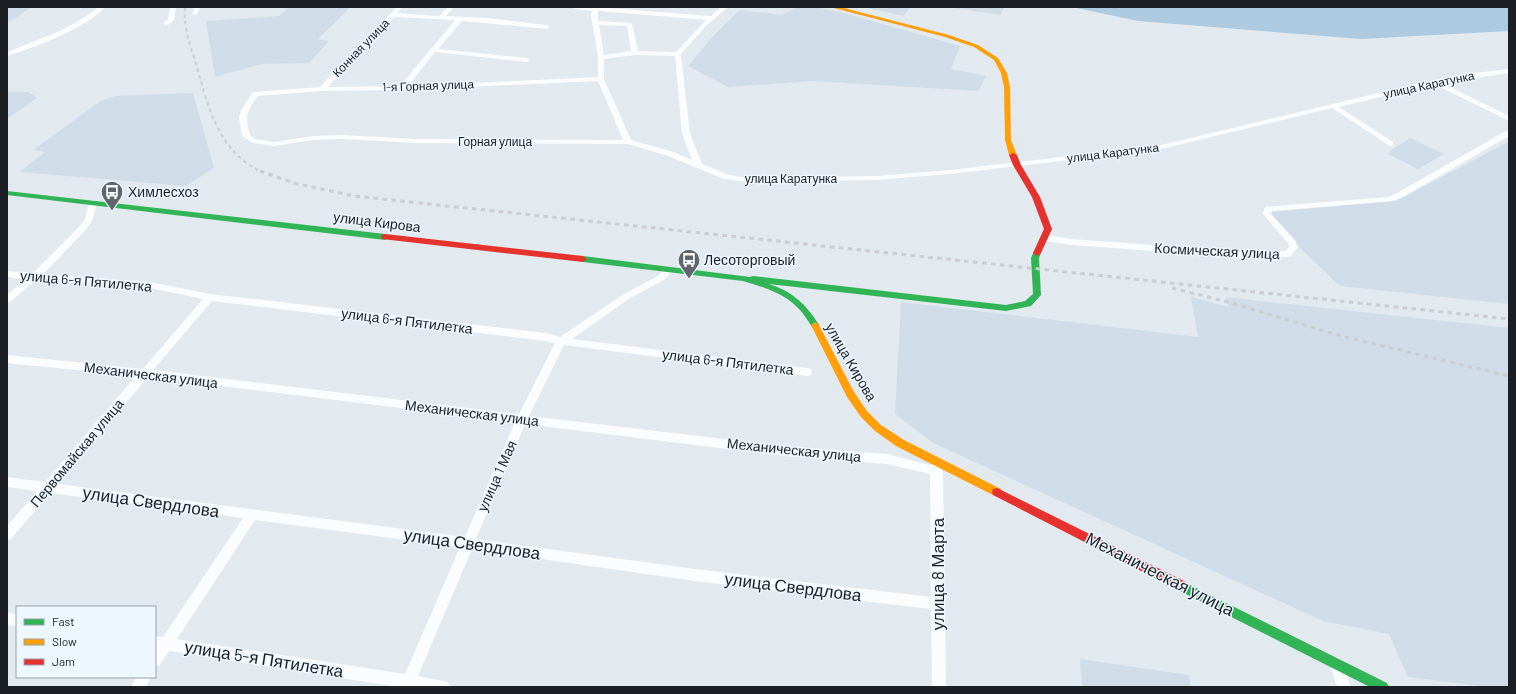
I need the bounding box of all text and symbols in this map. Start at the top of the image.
street label: Конная улица [329,15,392,80]
street label: улица Каратунка [1382,67,1476,101]
street label: 1-я Горная улица [382,76,475,95]
street label: Горная улица [458,134,532,149]
street label: улица Каратунка [1066,139,1160,166]
street label: улица Каратунка [745,171,838,186]
bus stop icon: Химлесхоз [99,179,125,212]
place label: Химлесхоз [128,183,199,200]
street label: улица Кирова [332,208,422,235]
street label: Космическая улица [1154,239,1280,262]
bus stop icon: Лесоторговый [676,247,702,280]
place label: Лесоторговый [704,251,795,268]
street label: улица 6-я Пятилетка [19,266,153,295]
street label: улица 6-я Пятилетка [340,304,474,337]
street label: улица Кирова [822,319,881,404]
street label: улица 6-я Пятилетка [661,345,795,378]
street label: Механическая улица [83,358,219,391]
street label: Первомайская улица [26,395,127,510]
street label: Механическая улица [404,396,540,429]
street label: Механическая улица [726,434,862,465]
street label: улица 1 Мая [473,438,520,514]
street label: улица Свердлова [82,482,221,521]
street label: улица 8 Марта [927,517,947,630]
street label: улица Свердлова [403,524,542,563]
street label: Механическая улица [1083,527,1238,619]
street label: улица Свердлова [724,568,863,604]
legend [16,606,156,678]
text: Fast [52,614,75,628]
text: Slow [52,634,77,648]
street label: улица 5-я Пятилетка [183,636,346,681]
text: Jam [52,654,75,668]

